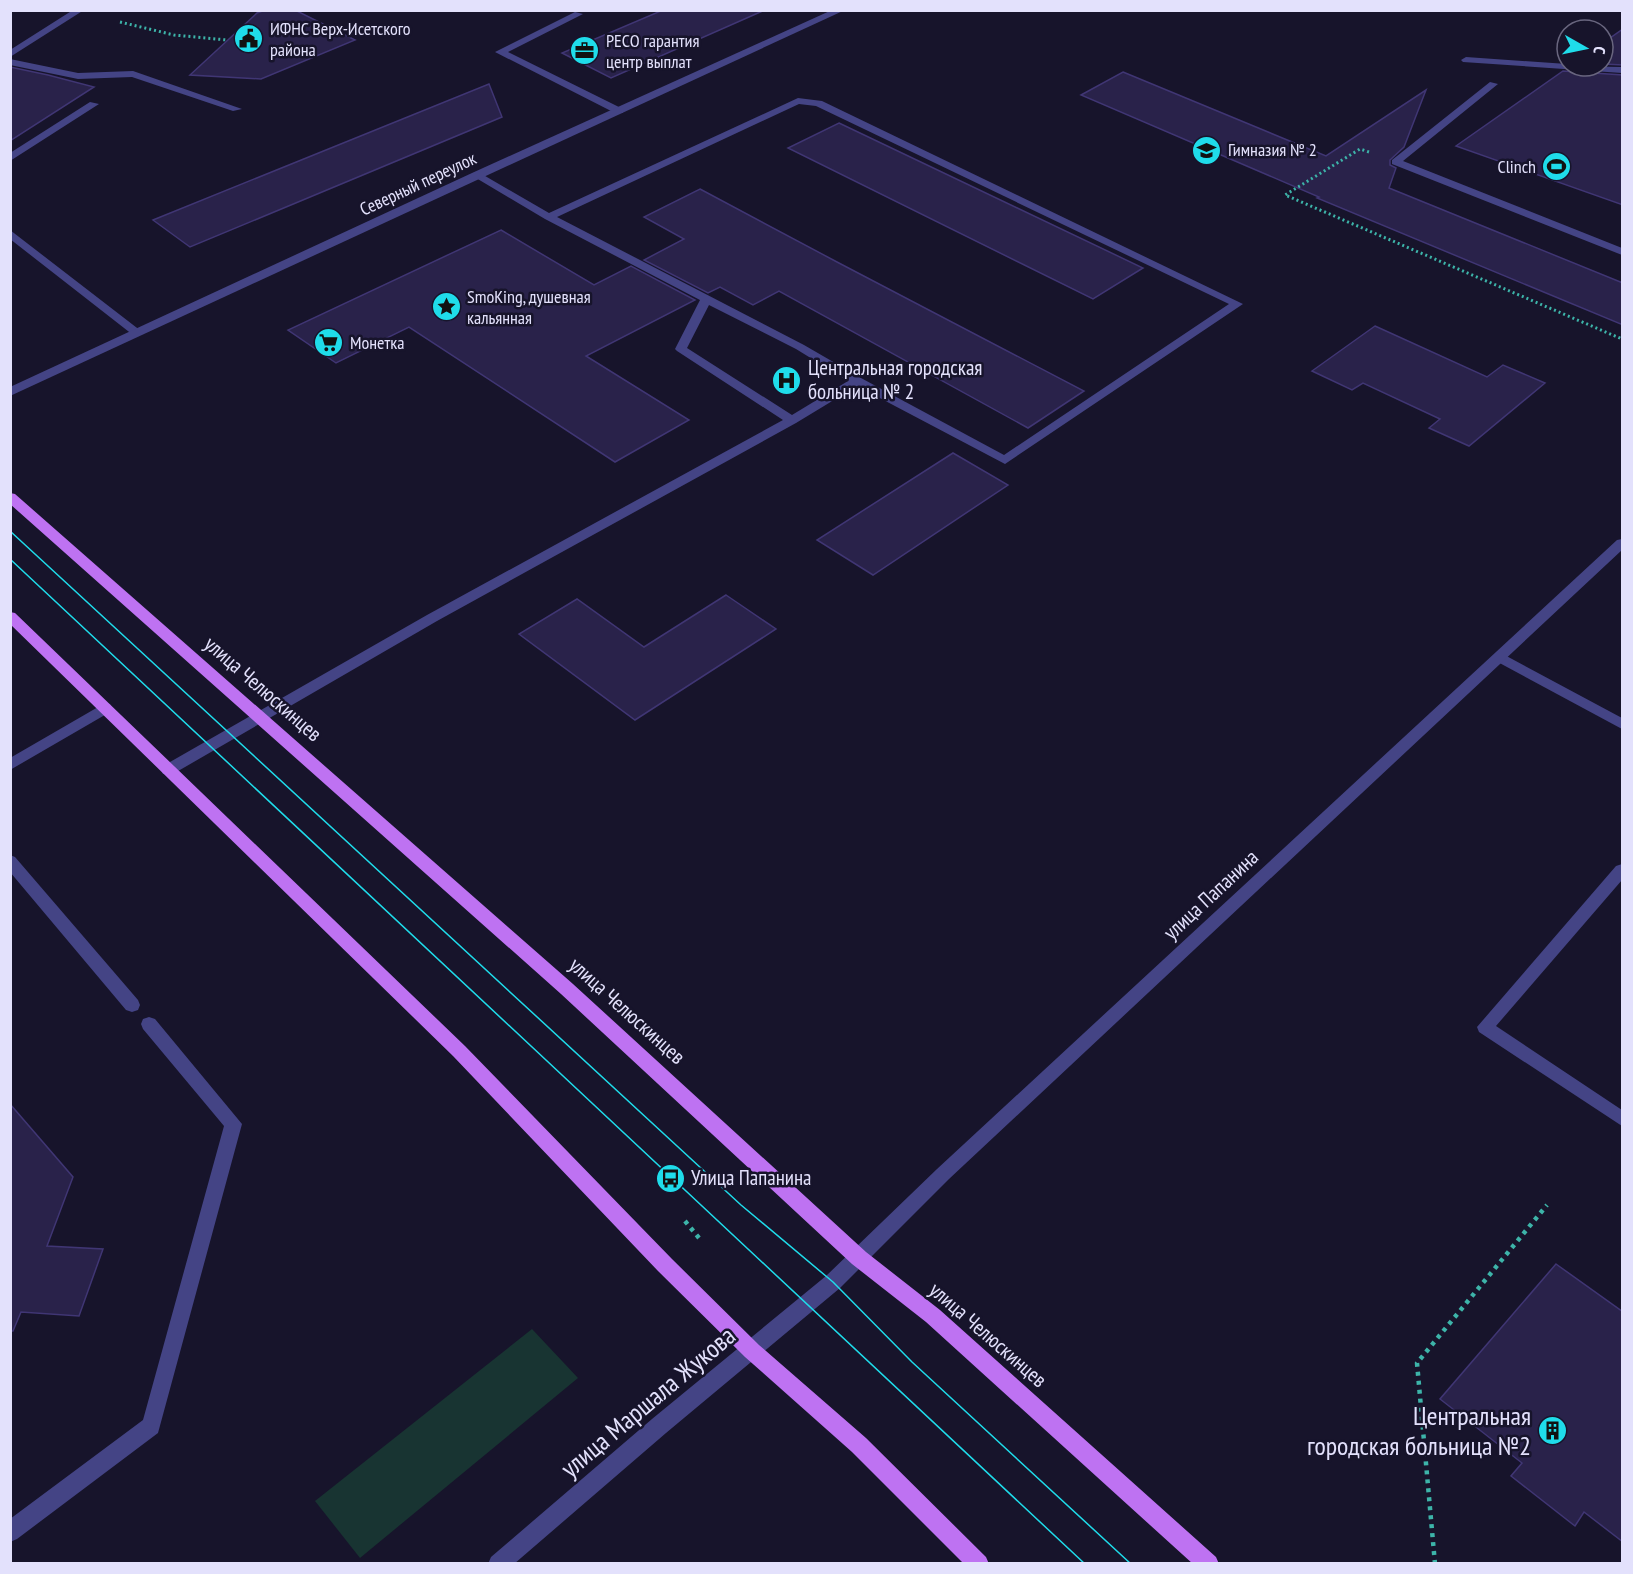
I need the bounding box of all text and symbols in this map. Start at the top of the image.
place label: ИФНС Верх-Исетского района [270,17,411,61]
north arrow [1555,18,1615,78]
public building icon: ИФНС Верх-Исетского района [233,23,265,55]
place label: РЕСО гарантия центр выплат [606,29,699,73]
office icon: РЕСО гарантия центр выплат [569,35,601,67]
text: С [1589,45,1610,56]
school or university icon: Гимназия № 2 [1191,134,1223,166]
place label: Гимназия № 2 [1228,138,1317,161]
street label: Северный переулок [356,147,480,221]
sports icon: Clinch [1541,151,1573,183]
place label: Clinch [1497,155,1536,178]
place label: SmoKing, душевная кальянная [467,285,591,329]
place icon: SmoKing, душевная кальянная [430,291,462,323]
supermarket icon: Монетка [313,327,345,359]
place label: Монетка [350,331,404,354]
place label: Центральная городская больница № 2 [808,354,982,405]
hospital icon: Центральная городская больница № 2 [771,364,803,396]
street label: улица Челюскинцев [199,630,328,747]
street label: улица Папанина [1157,844,1264,946]
street label: улица Челюскинцев [564,951,691,1070]
bus stop icon: Улица Папанина [654,1162,686,1194]
place label: Улица Папанина [691,1164,812,1191]
street label: улица Челюскинцев [924,1276,1053,1393]
street label: улица Маршала Жукова [554,1319,742,1484]
place label: Центральная городская больница №2 [1307,1399,1531,1462]
building icon: Центральная городская больница №2 [1536,1415,1568,1447]

